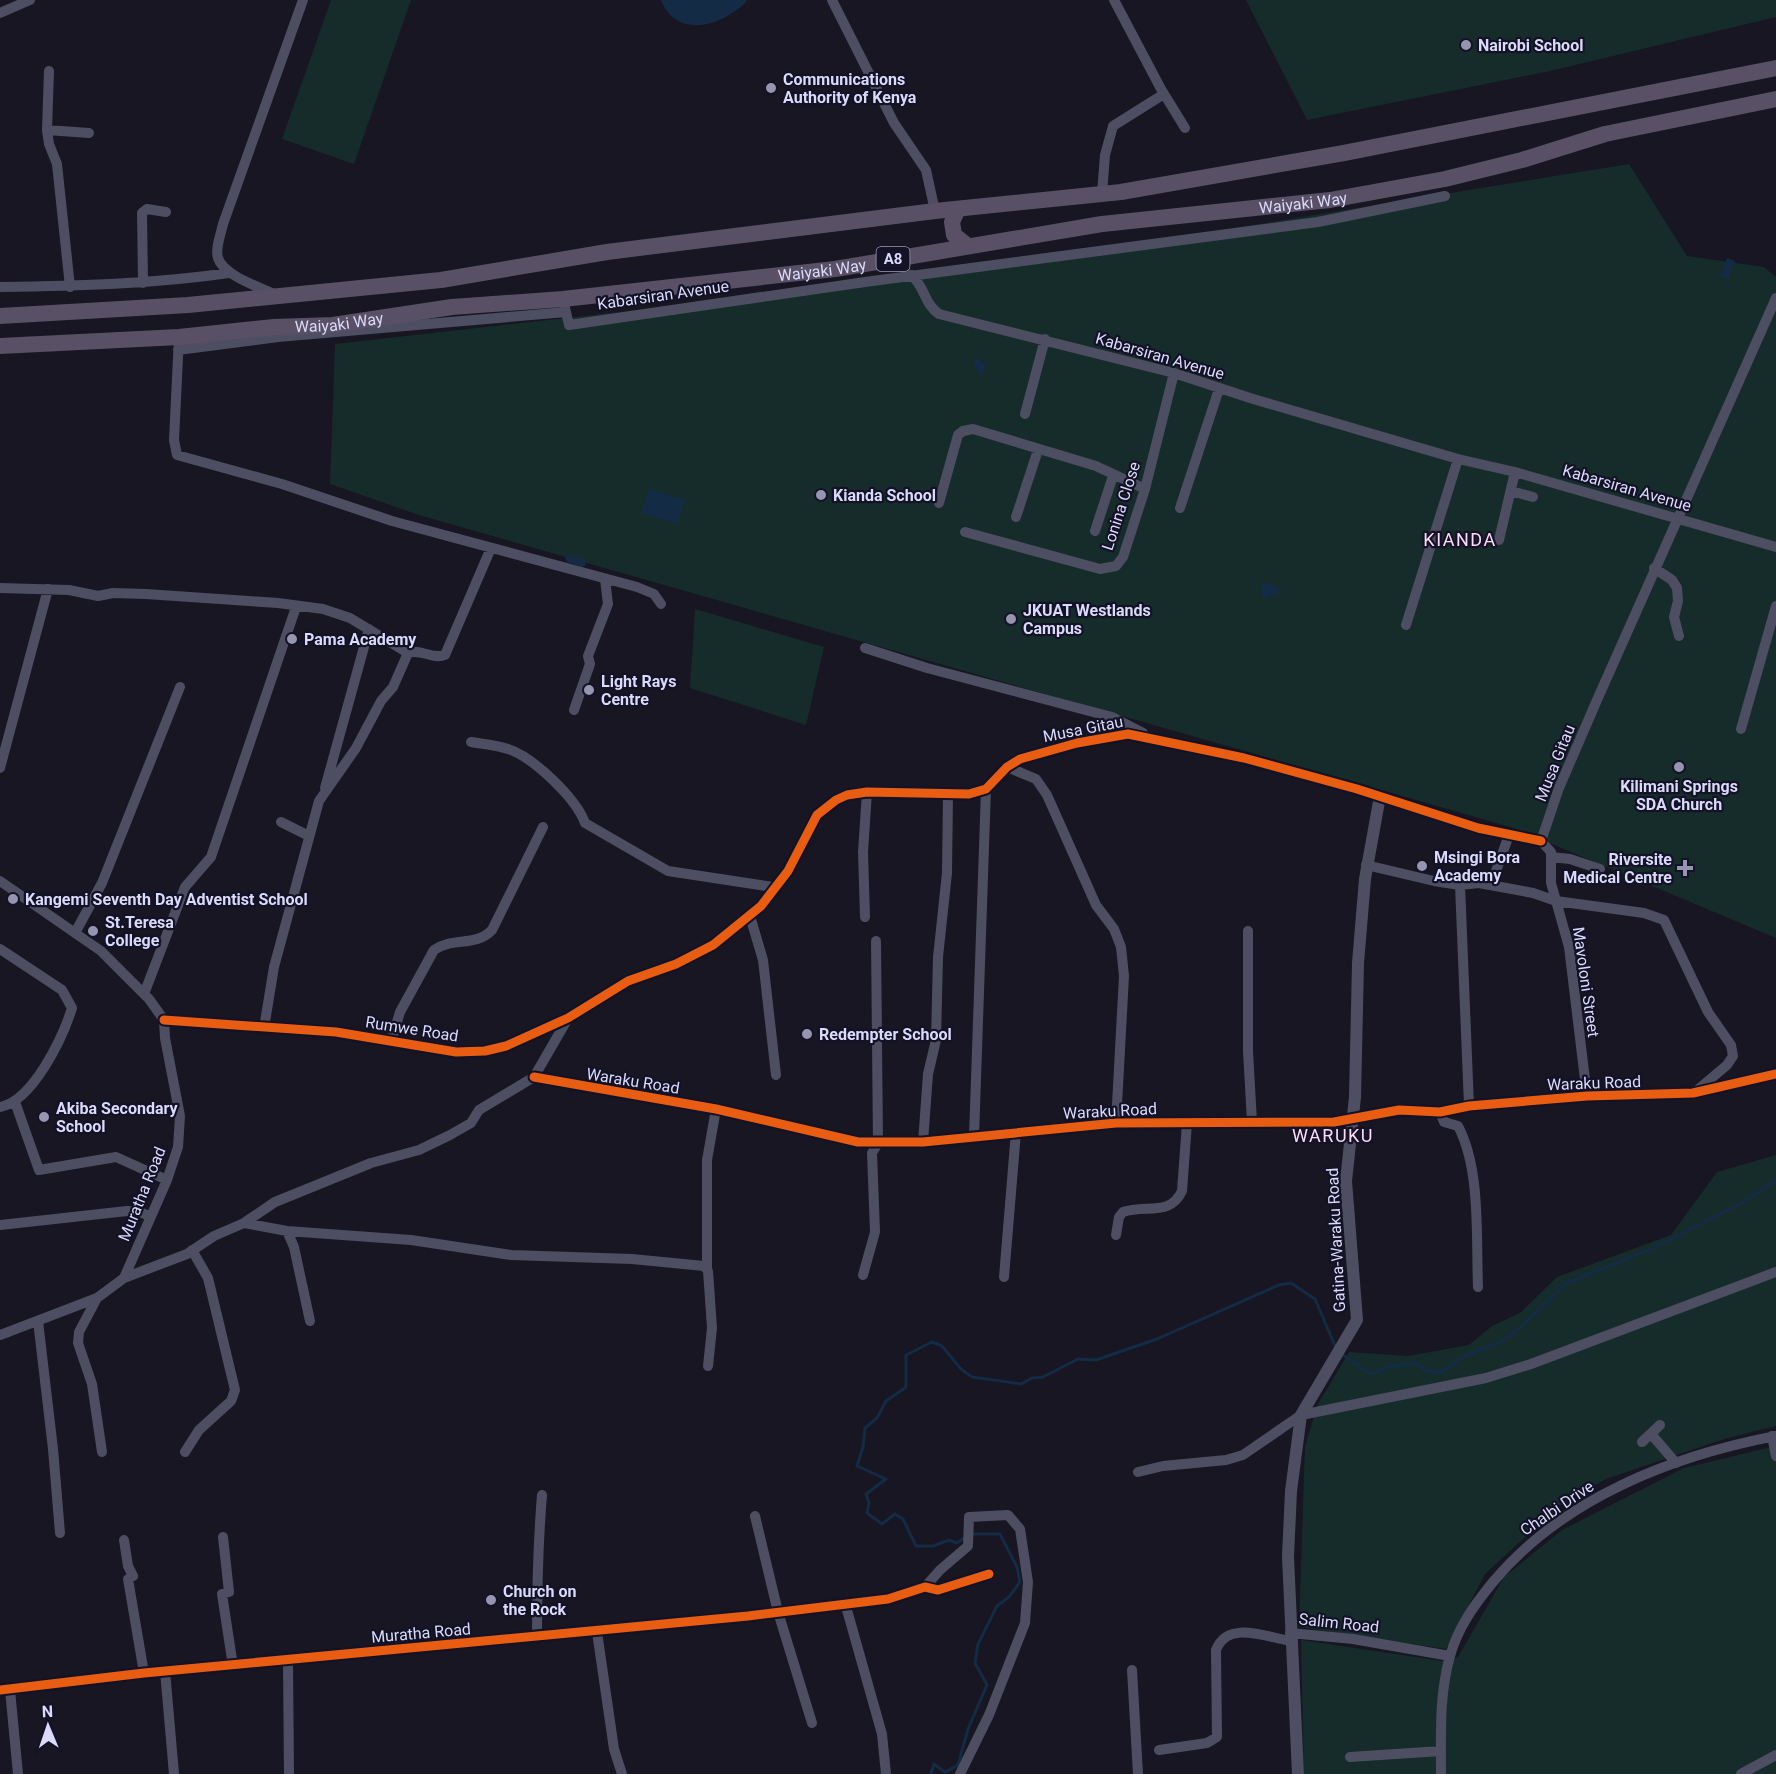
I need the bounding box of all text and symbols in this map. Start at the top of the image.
place label: Nairobi School [1478,36,1583,55]
marker: Nairobi School [1459,38,1473,52]
place label: Communications Authority of Kenya [783,70,917,107]
marker: Communications Authority of Kenya [764,81,778,95]
street label: Waiyaki Way [1258,187,1349,217]
road number: A8 [876,247,910,271]
street label: Waiyaki Way [777,254,868,285]
street label: Kabarsiran Avenue [596,276,730,314]
street label: Waiyaki Way [295,308,385,336]
street label: Kabarsiran Avenue [1093,329,1227,383]
street label: Lonina Close [1098,459,1144,553]
street label: Kabarsiran Avenue [1560,461,1694,515]
place label: Kianda School [833,486,936,505]
marker: Kianda School [814,488,828,502]
district label: KIANDA [1423,529,1497,550]
place label: JKUAT Westlands Campus [1023,601,1151,638]
marker: JKUAT Westlands Campus [1004,612,1018,626]
place label: Pama Academy [304,630,417,649]
marker: Pama Academy [285,632,299,646]
place label: Light Rays Centre [601,672,676,709]
marker: Light Rays Centre [582,683,596,697]
street label: Musa Gitau [1041,712,1125,746]
street label: Musa Gitau [1531,722,1579,804]
marker: Kilimani Springs SDA Church [1672,760,1686,774]
place label: Kilimani Springs SDA Church [1620,777,1738,814]
place label: Msingi Bora Academy [1434,848,1521,885]
place label: Riversite Medical Centre [1563,850,1672,887]
marker: Msingi Bora Academy [1415,859,1429,873]
marker: Riversite Medical Centre [1676,859,1694,877]
place label: Kangemi Seventh Day Adventist School [25,890,308,909]
marker: Kangemi Seventh Day Adventist School [6,892,20,906]
place label: St.Teresa College [105,913,174,950]
marker: St.Teresa College [86,924,100,938]
street label: Mavoloni Street [1569,926,1603,1038]
street label: Rumwe Road [364,1012,460,1046]
place label: Redempter School [819,1025,952,1044]
marker: Redempter School [800,1027,814,1041]
street label: Waraku Road [585,1064,681,1098]
street label: Waraku Road [1547,1072,1641,1094]
place label: Akiba Secondary School [56,1099,178,1136]
street label: Waraku Road [1063,1099,1157,1123]
marker: Akiba Secondary School [37,1110,51,1124]
district label: WARUKU [1292,1125,1374,1146]
street label: Muratha Road [114,1144,170,1244]
street label: Gatina-Waraku Road [1323,1167,1349,1313]
street label: Chalbi Drive [1517,1476,1597,1540]
place label: Church on the Rock [503,1582,576,1619]
marker: Church on the Rock [484,1593,498,1607]
street label: Salim Road [1298,1609,1380,1637]
street label: Muratha Road [370,1619,472,1647]
north arrow [18,1696,78,1756]
text: N [42,1702,53,1721]

